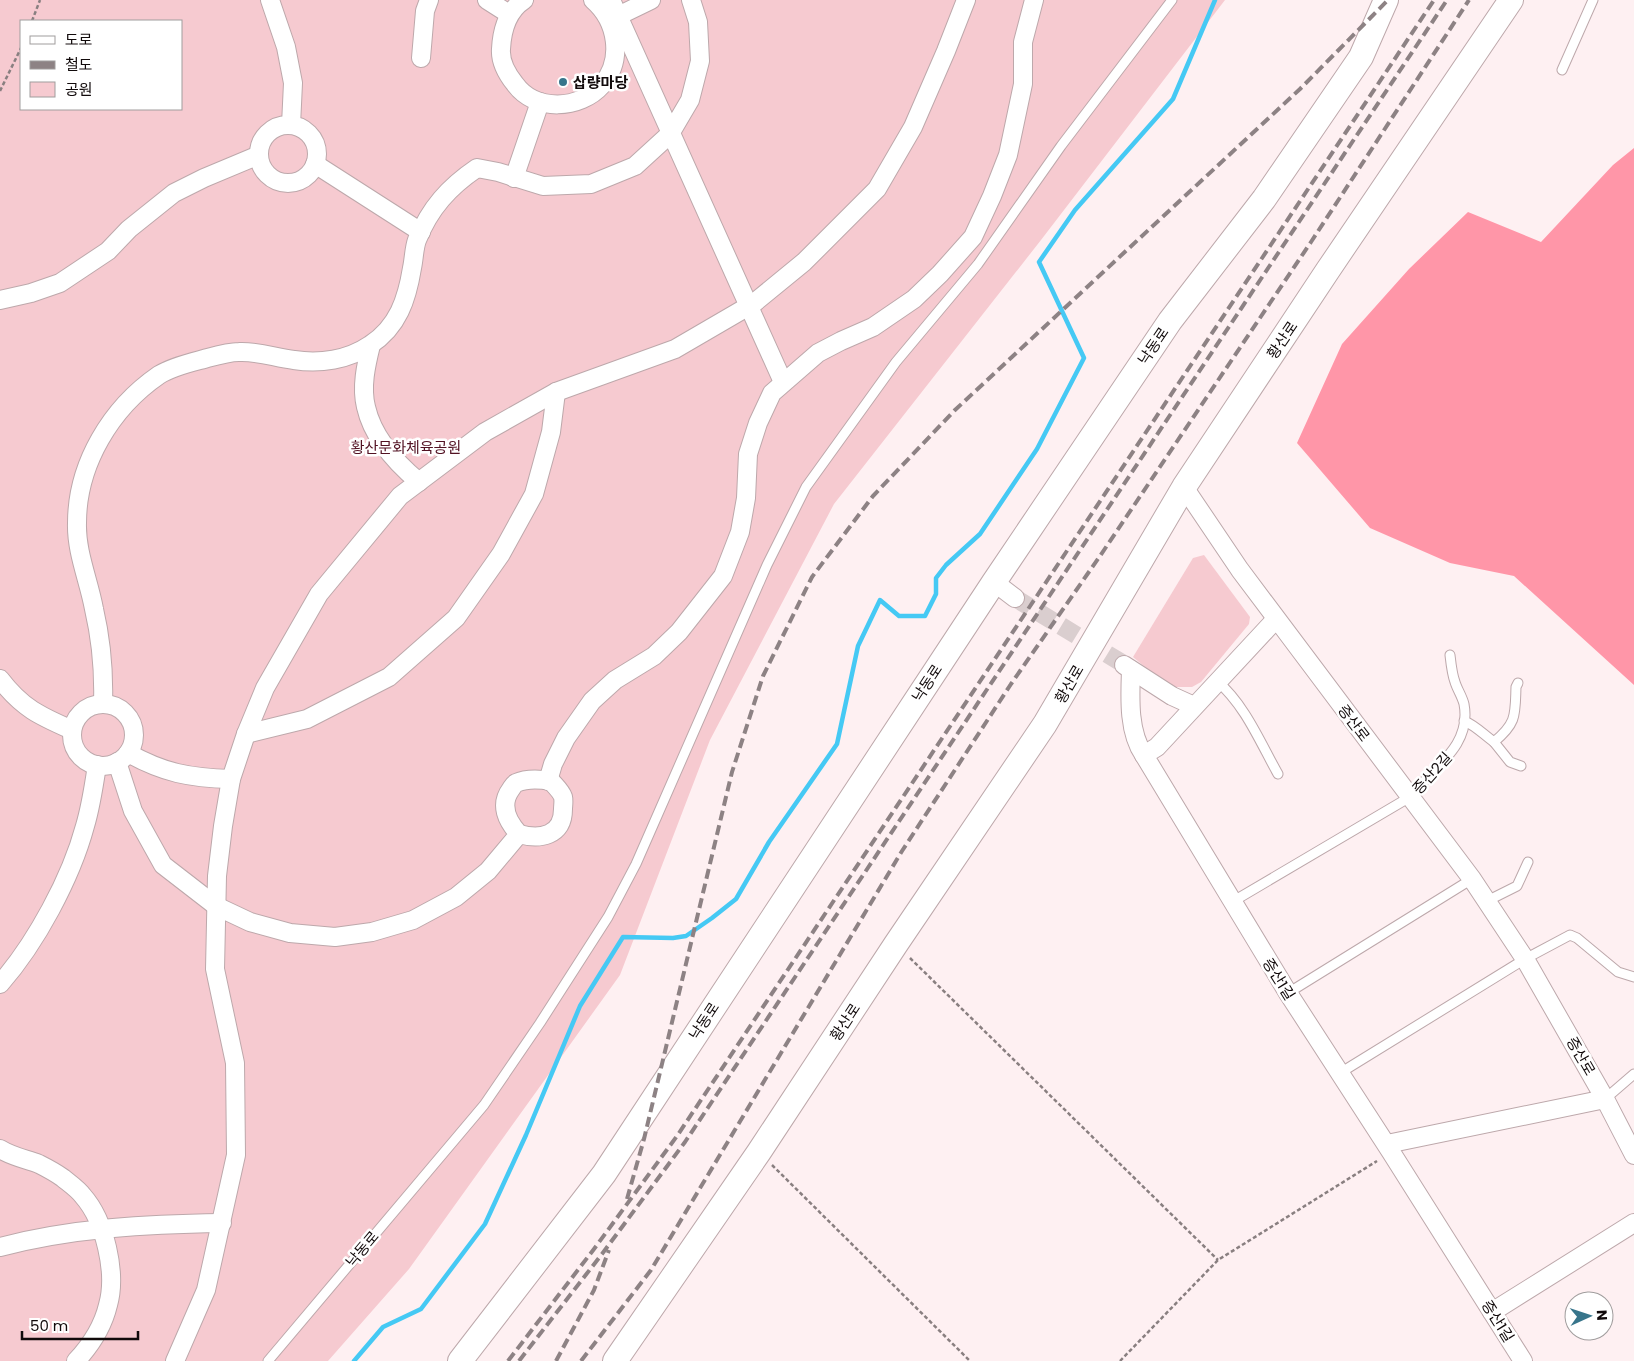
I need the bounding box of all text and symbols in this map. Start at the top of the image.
legend [20,20,182,110]
text: 도로 [65,29,93,50]
text: 철도 [65,54,93,75]
place label: 삽량마당 [573,72,628,93]
marker: 삽량마당 [557,76,569,88]
text: 공원 [65,79,93,100]
street label: 황산로 [1262,317,1302,363]
street label: 낙동로 [1133,323,1173,369]
park label: 황산문화체육공원 [351,437,461,458]
street label: 낙동로 [907,660,947,706]
street label: 황산로 [1050,661,1088,707]
street label: 증산로 [1333,700,1375,746]
street label: 증산2길 [1407,747,1457,799]
street label: 증산1길 [1258,954,1300,1004]
street label: 낙동로 [684,998,724,1044]
street label: 황산로 [825,999,865,1045]
street label: 증산로 [1562,1033,1600,1079]
street label: 낙동로 [341,1226,383,1272]
north arrow [1564,1291,1614,1341]
street label: 증산1길 [1477,1296,1519,1346]
scale bar [22,1308,139,1340]
text: N [1592,1310,1612,1321]
text: 50 m [30,1315,68,1336]

